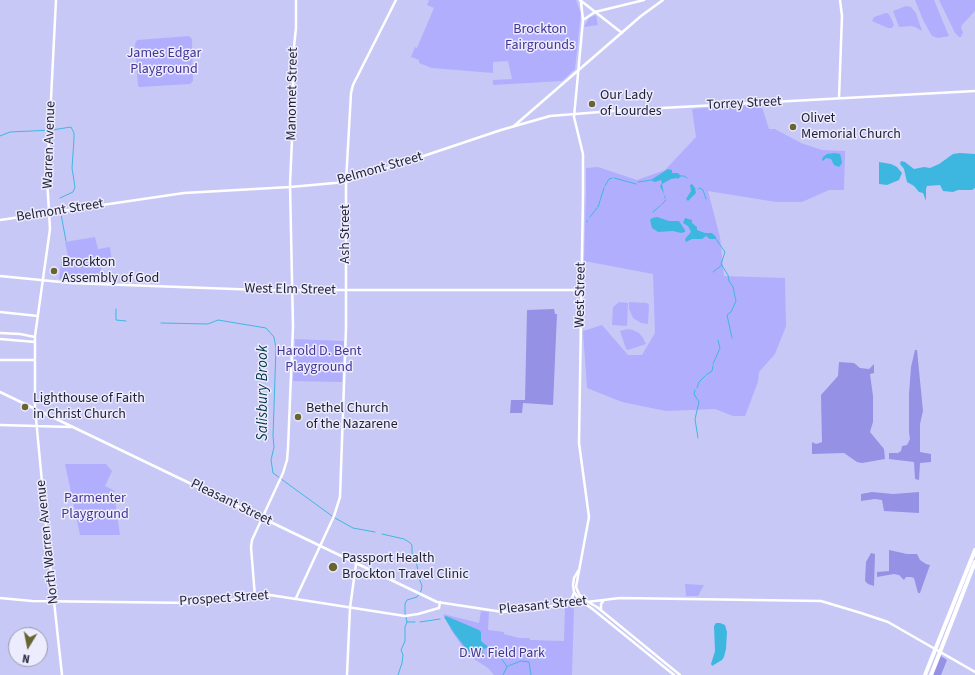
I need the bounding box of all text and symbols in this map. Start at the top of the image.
park label: Brockton Fairgrounds [505,22,575,54]
park label: James Edgar Playground [127,46,201,78]
street label: Manomet Street [284,47,302,141]
place label: Our Lady of Lourdes [600,88,662,120]
street label: Torrey Street [706,94,782,114]
marker: Our Lady of Lourdes [587,99,597,109]
street label: Warren Avenue [40,101,60,189]
place label: Olivet Memorial Church [801,111,901,144]
marker: Olivet Memorial Church [788,122,798,132]
street label: Belmont Street [335,149,425,189]
street label: Belmont Street [15,196,105,226]
street label: Ash Street [338,204,354,264]
place label: Brockton Assembly of God [62,255,159,288]
street label: West Street [572,262,590,328]
marker: Brockton Assembly of God [49,266,59,276]
street label: West Elm Street [244,281,336,299]
park label: Harold D. Bent Playground [276,344,362,376]
water label: Salisbury Brook [255,345,273,441]
place label: Lighthouse of Faith in Christ Church [33,391,145,424]
place label: Bethel Church of the Nazarene [306,401,398,434]
marker: Lighthouse of Faith in Christ Church [20,402,30,412]
marker: Bethel Church of the Nazarene [293,412,303,422]
street label: Pleasant Street [188,476,274,530]
street label: North Warren Avenue [33,479,63,605]
park label: Parmenter Playground [61,491,129,524]
place label: Passport Health Brockton Travel Clinic [342,551,469,584]
marker: Passport Health Brockton Travel Clinic [327,561,339,573]
street label: Prospect Street [179,587,269,611]
street label: Pleasant Street [498,593,588,619]
north arrow [8,627,48,667]
park label: D.W. Field Park [459,646,545,662]
text: N [21,650,31,666]

